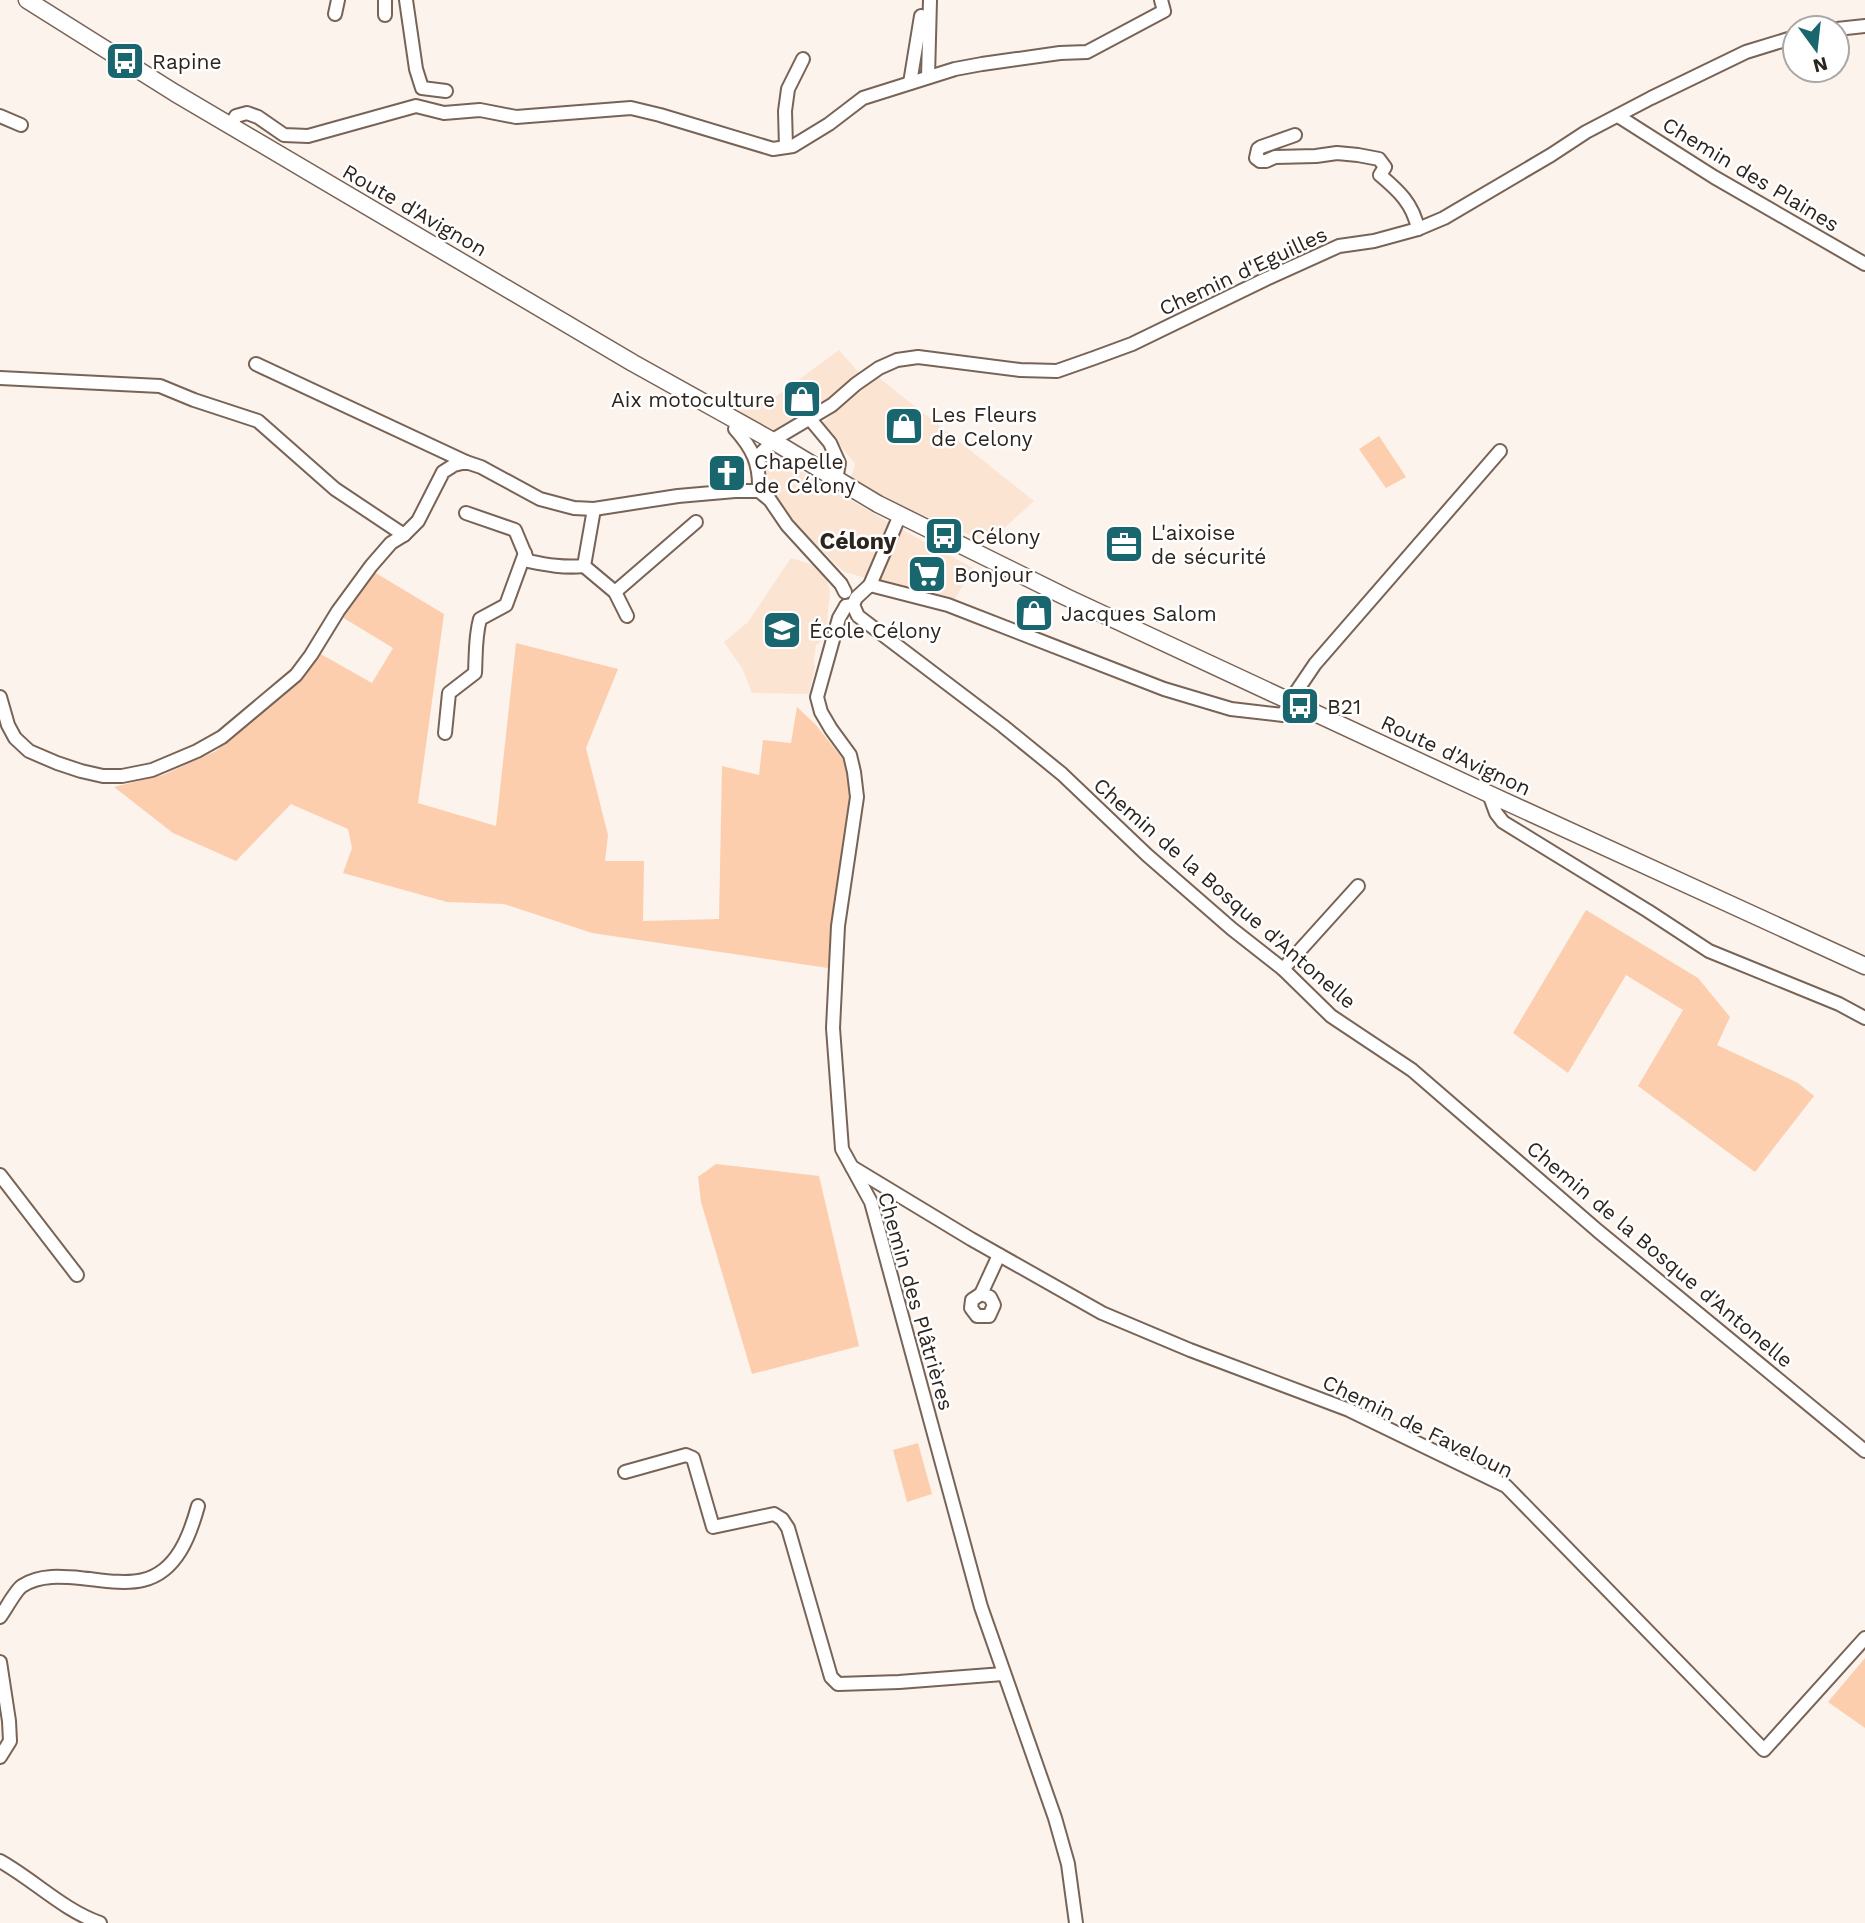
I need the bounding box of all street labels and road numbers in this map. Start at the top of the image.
street label: Chemin des Plaines [1658,111,1844,237]
street label: Route d'Avignon [338,159,492,261]
street label: Chemin d'Eguilles [1155,221,1331,321]
street label: Route d'Avignon [1377,709,1535,801]
street label: Chemin de la Bosque d'Antonelle [1089,772,1361,1014]
street label: Chemin de la Bosque d'Antonelle [1522,1135,1798,1373]
street label: Chemin des Plâtrières [873,1189,959,1413]
street label: Chemin de Faveloun [1319,1369,1517,1483]

